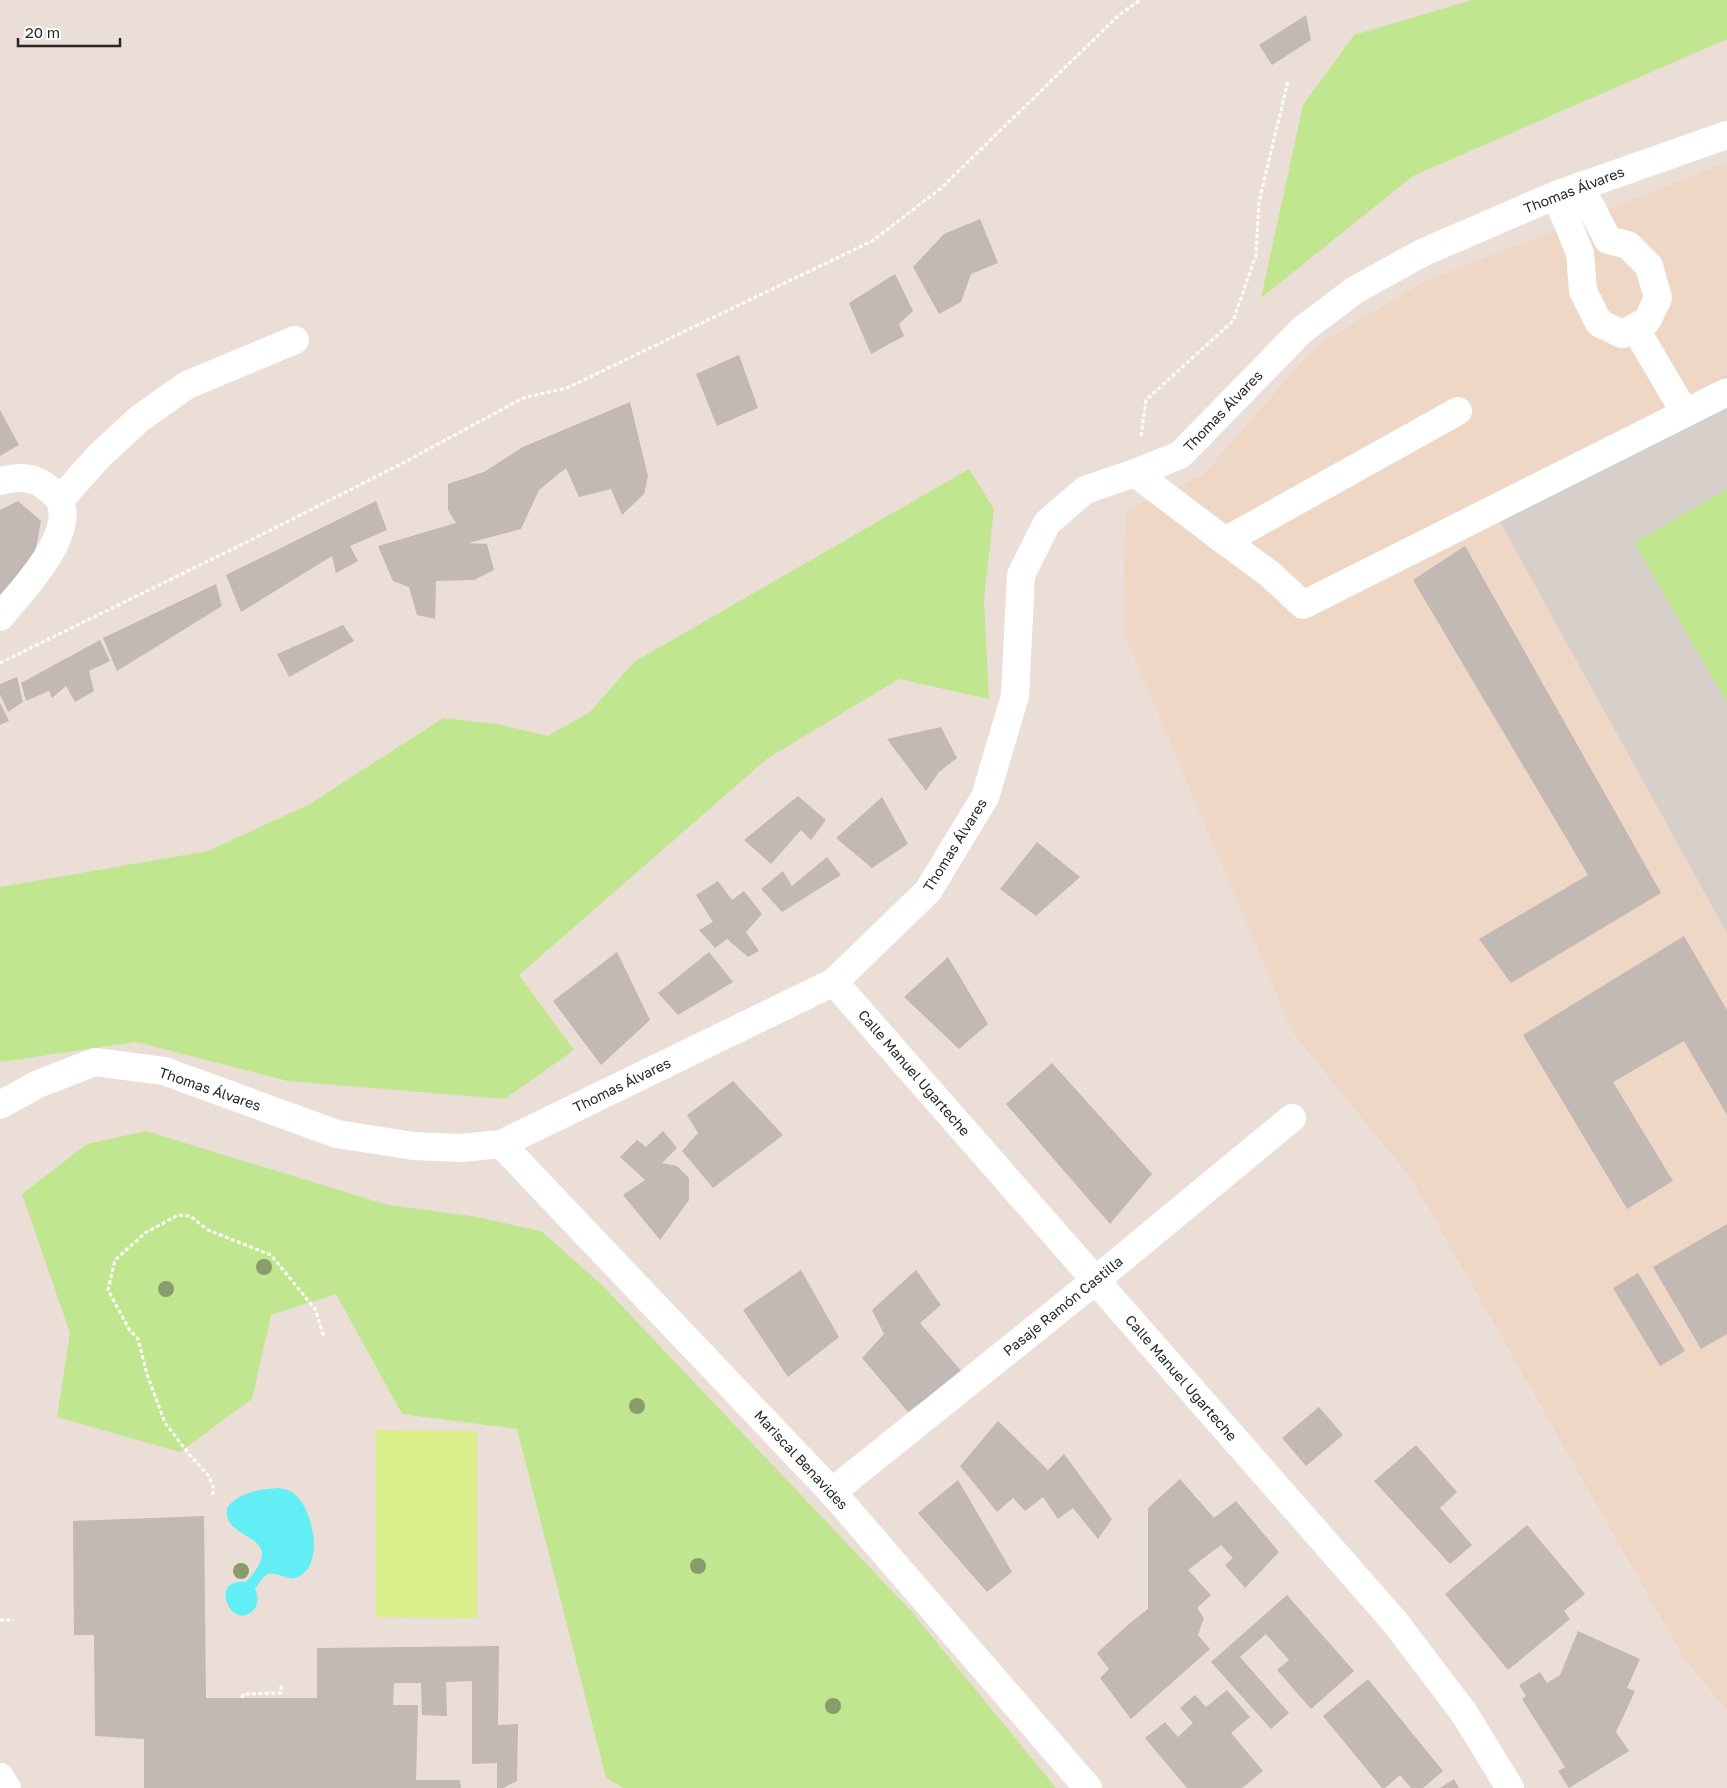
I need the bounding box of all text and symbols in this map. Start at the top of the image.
scale bar [18,15,120,47]
text: 20 m [25,23,60,41]
street label: Thomas Álvares [1521,163,1627,217]
street label: Thomas Álvares [1180,366,1266,455]
street label: Thomas Álvares [919,795,990,894]
street label: Calle Manuel Ugarteche [855,1006,974,1139]
street label: Thomas Álvares [570,1054,673,1116]
street label: Thomas Álvares [157,1063,263,1114]
street label: Pasaje Ramón Castilla [999,1252,1126,1359]
street label: Calle Manuel Ugarteche [1122,1311,1241,1444]
street label: Mariscal Benavides [751,1406,852,1513]

